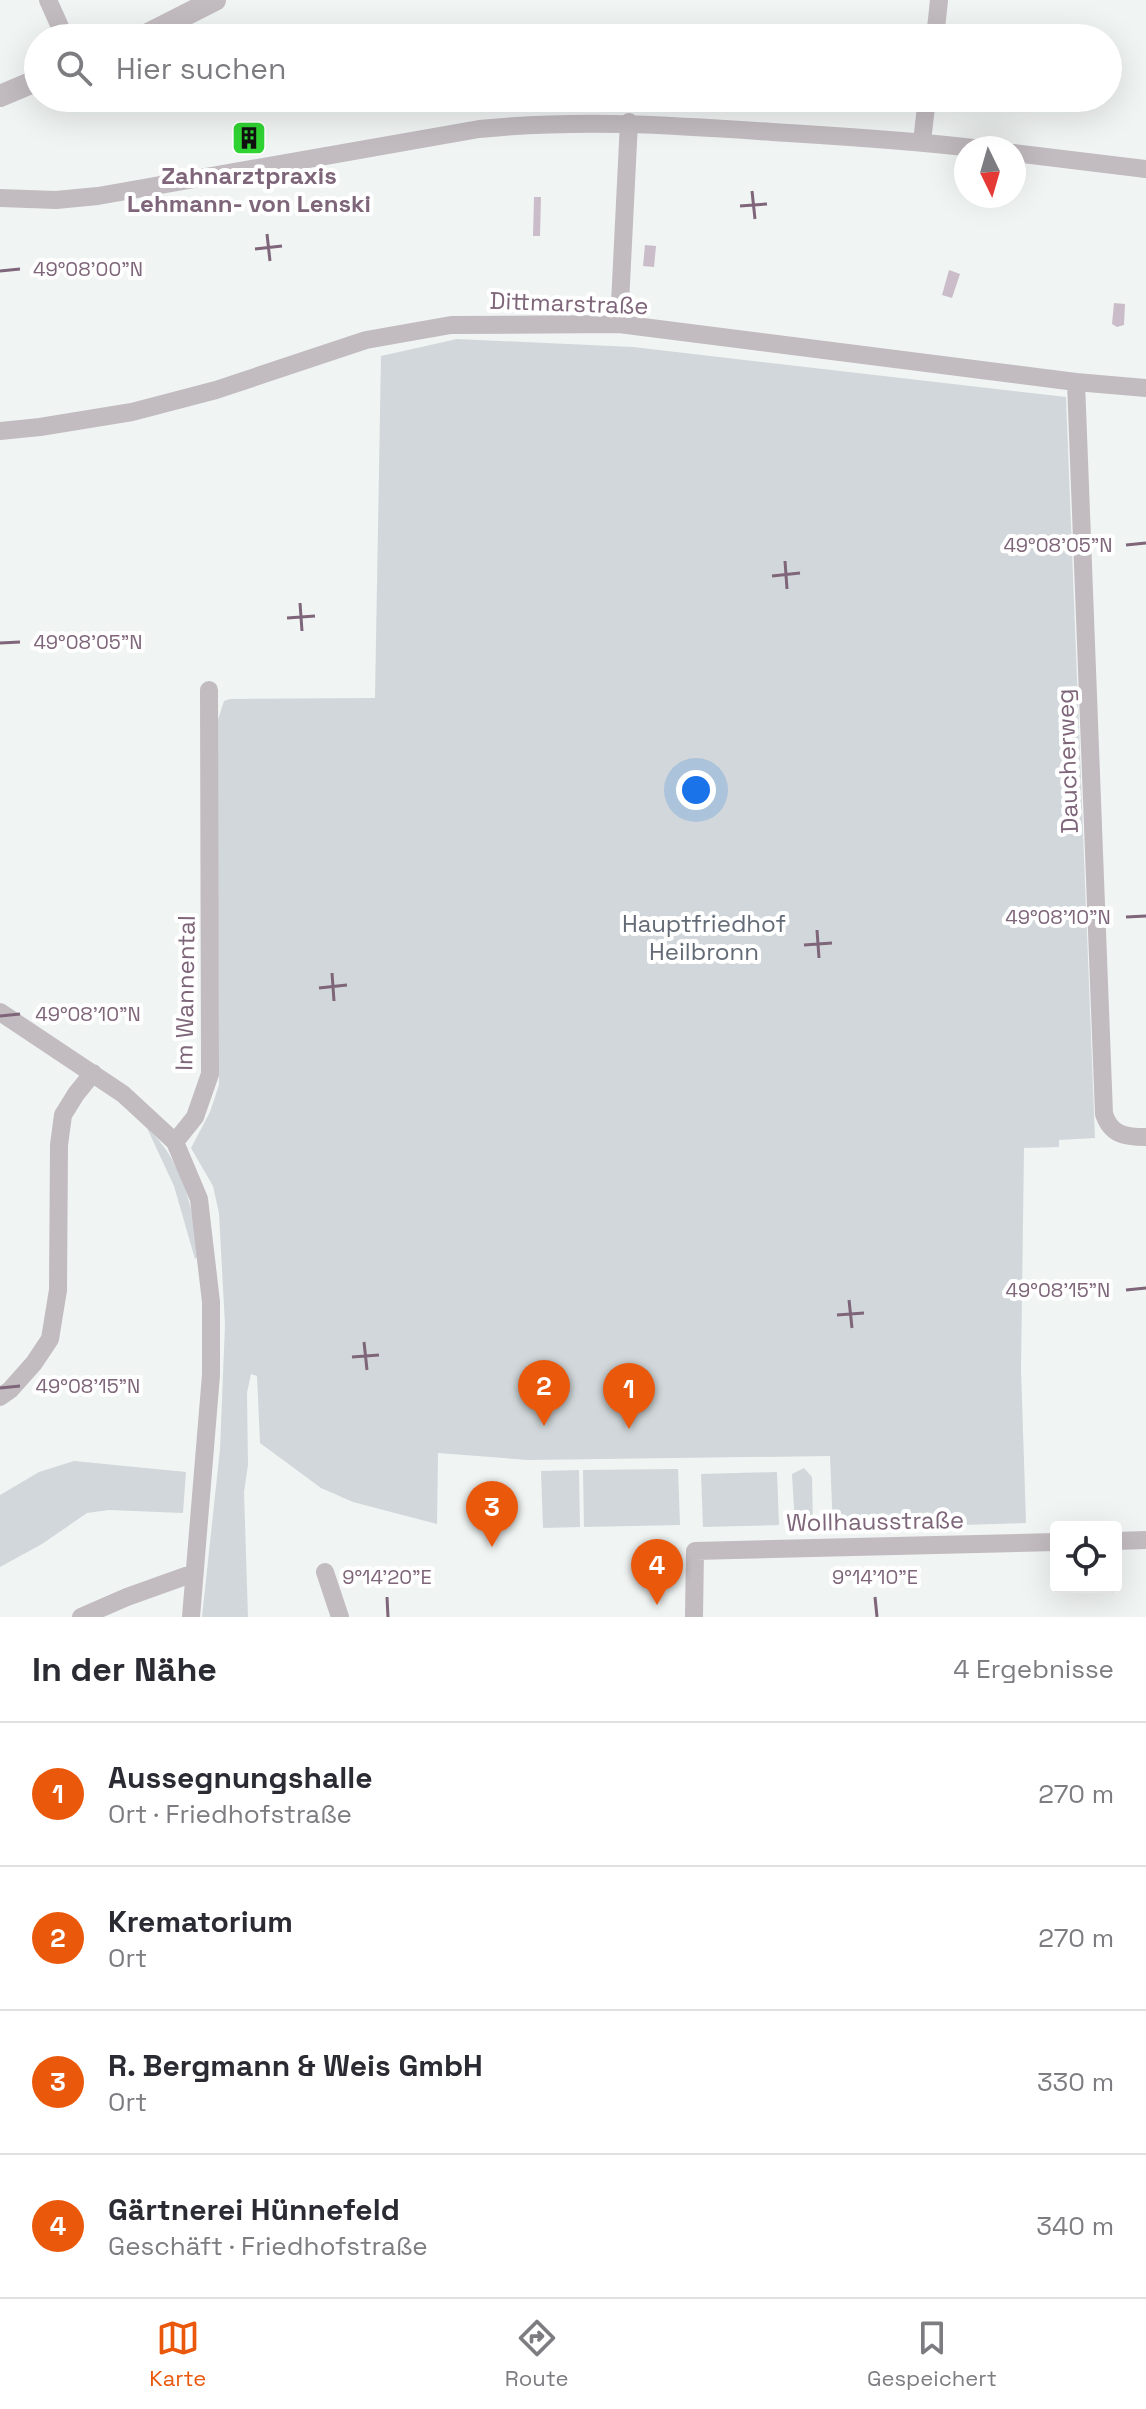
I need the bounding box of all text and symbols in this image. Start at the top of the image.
search box [24,24,1122,112]
icon: search [52,46,96,90]
text: Hier suchen [116,49,286,88]
building icon: Zahnarztpraxis Lehmann- von Lenski [230,119,268,157]
north arrow [954,136,1026,208]
place label: Zahnarztpraxis Lehmann- von Lenski [127,160,371,219]
text: 49°08'00"N [33,256,143,282]
street label: Dittmarstraße [489,285,649,321]
text: 49°08'05"N [1003,532,1113,558]
text: 49°08'05"N [33,629,143,655]
street label: Daucherweg [1049,688,1085,834]
your location [676,770,716,810]
text: 49°08'10"N [1005,904,1111,930]
park label: Hauptfriedhof Heilbronn [622,908,786,967]
street label: Im Wannental [168,915,202,1071]
text: 49°08'10"N [35,1001,141,1027]
text: 49°08'15"N [1006,1277,1110,1303]
pin: 2 [518,1360,570,1426]
pin: 1 [603,1363,655,1429]
text: 49°08'15"N [36,1373,140,1399]
pin: 3 [466,1481,518,1547]
street label: Wollhausstraße [786,1504,964,1538]
map controls [1050,1521,1122,1593]
button: locate [1050,1521,1122,1593]
pin: 4 [631,1539,683,1605]
text: 9°14'20"E [342,1564,432,1590]
text: 9°14'10"E [832,1564,918,1590]
text: In der Nähe [32,1648,217,1691]
text: 4 Ergebnisse [953,1652,1114,1686]
text: Aussegnungshalle [108,1758,373,1797]
text: 1 [52,1777,64,1811]
text: 270 m [1038,1777,1114,1811]
text: Ort · Friedhofstraße [108,1797,352,1831]
text: Krematorium [108,1902,293,1941]
text: 2 [50,1921,66,1955]
text: 270 m [1038,1921,1114,1955]
text: Ort [108,1941,147,1975]
text: R. Bergmann & Weis GmbH [108,2046,483,2085]
text: 3 [50,2065,66,2099]
text: 330 m [1037,2065,1114,2099]
text: Ort [108,2085,147,2119]
text: Gärtnerei Hünnefeld [108,2190,400,2229]
text: 4 [50,2209,66,2243]
text: 340 m [1036,2209,1114,2243]
text: Geschäft · Friedhofstraße [108,2229,428,2263]
tab: Karte [149,2316,206,2392]
tab: Route [505,2316,569,2392]
tab: Gespeichert [867,2316,997,2392]

